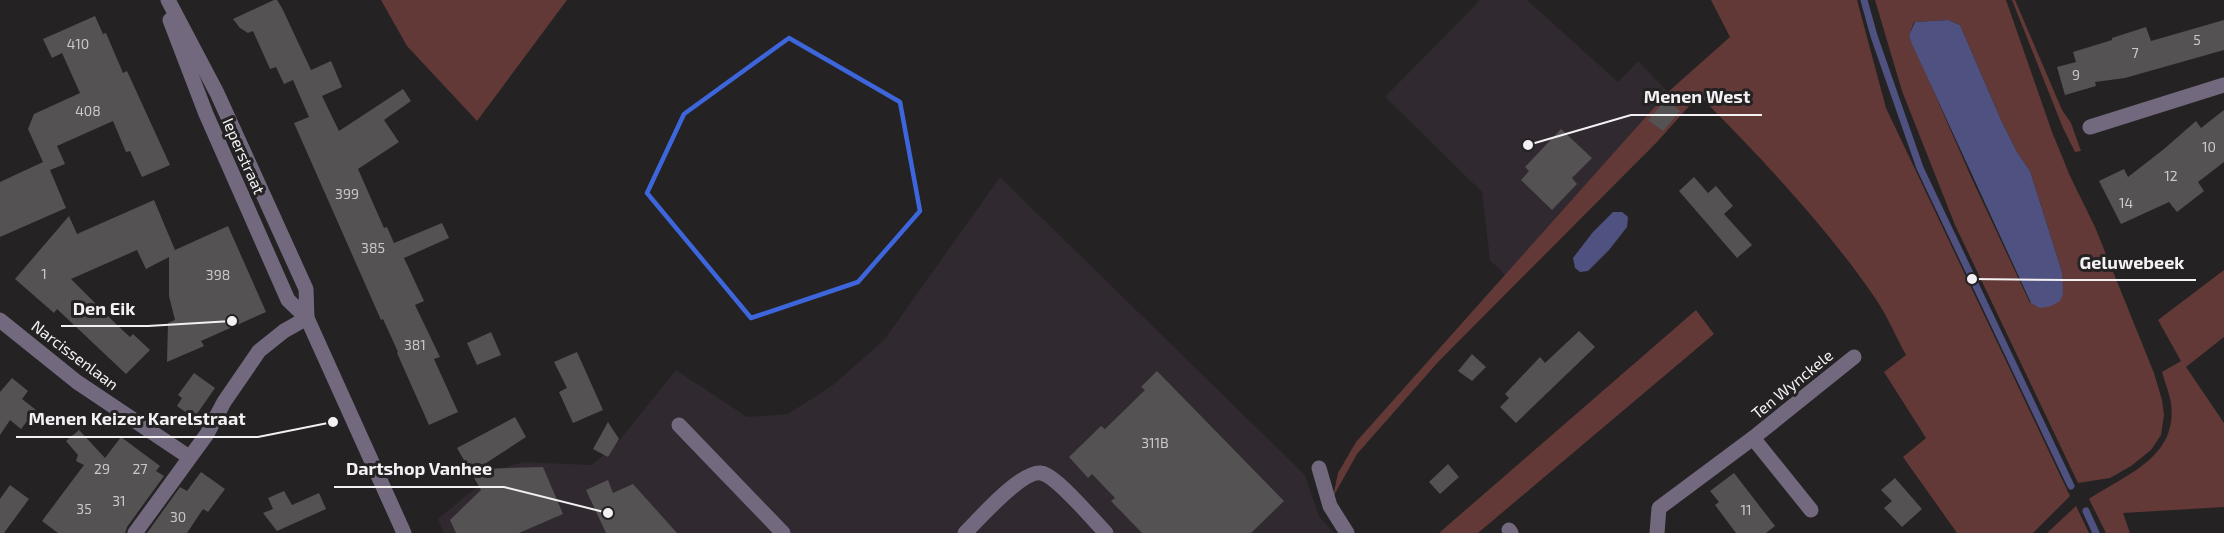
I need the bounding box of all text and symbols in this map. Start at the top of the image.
house number: 5 [2193,31,2201,48]
house number: 410 [67,35,89,52]
house number: 7 [2131,44,2139,61]
house number: 9 [2072,66,2080,83]
callout: Menen West [1631,79,1762,115]
text: Menen West [1644,85,1751,107]
house number: 408 [75,102,101,119]
street label: Ieperstraat [219,115,270,197]
house number: 10 [2202,138,2216,155]
house number: 12 [2164,167,2178,184]
house number: 399 [335,185,359,202]
house number: 14 [2119,194,2133,211]
house number: 385 [361,239,385,256]
callout: Geluwebeek [2067,244,2196,280]
text: Geluwebeek [2080,251,2184,273]
house number: 1 [41,265,47,282]
house number: 398 [206,266,230,283]
callout: Den Eik [61,290,148,326]
text: Den Eik [73,297,135,319]
street label: Narcissenlaan [28,316,122,393]
house number: 381 [404,336,426,353]
street label: Ten Wynckele [1747,345,1836,422]
callout: Menen Keizer Karelstraat [16,401,258,437]
text: Menen Keizer Karelstraat [28,407,246,429]
house number: 311B [1141,434,1169,451]
callout: Dartshop Vanhee [334,451,504,487]
text: Dartshop Vanhee [346,457,492,479]
house number: 29 [94,460,110,477]
house number: 27 [132,460,148,477]
house number: 31 [112,492,126,509]
house number: 35 [76,500,92,517]
house number: 11 [1740,501,1752,518]
house number: 30 [170,508,186,525]

